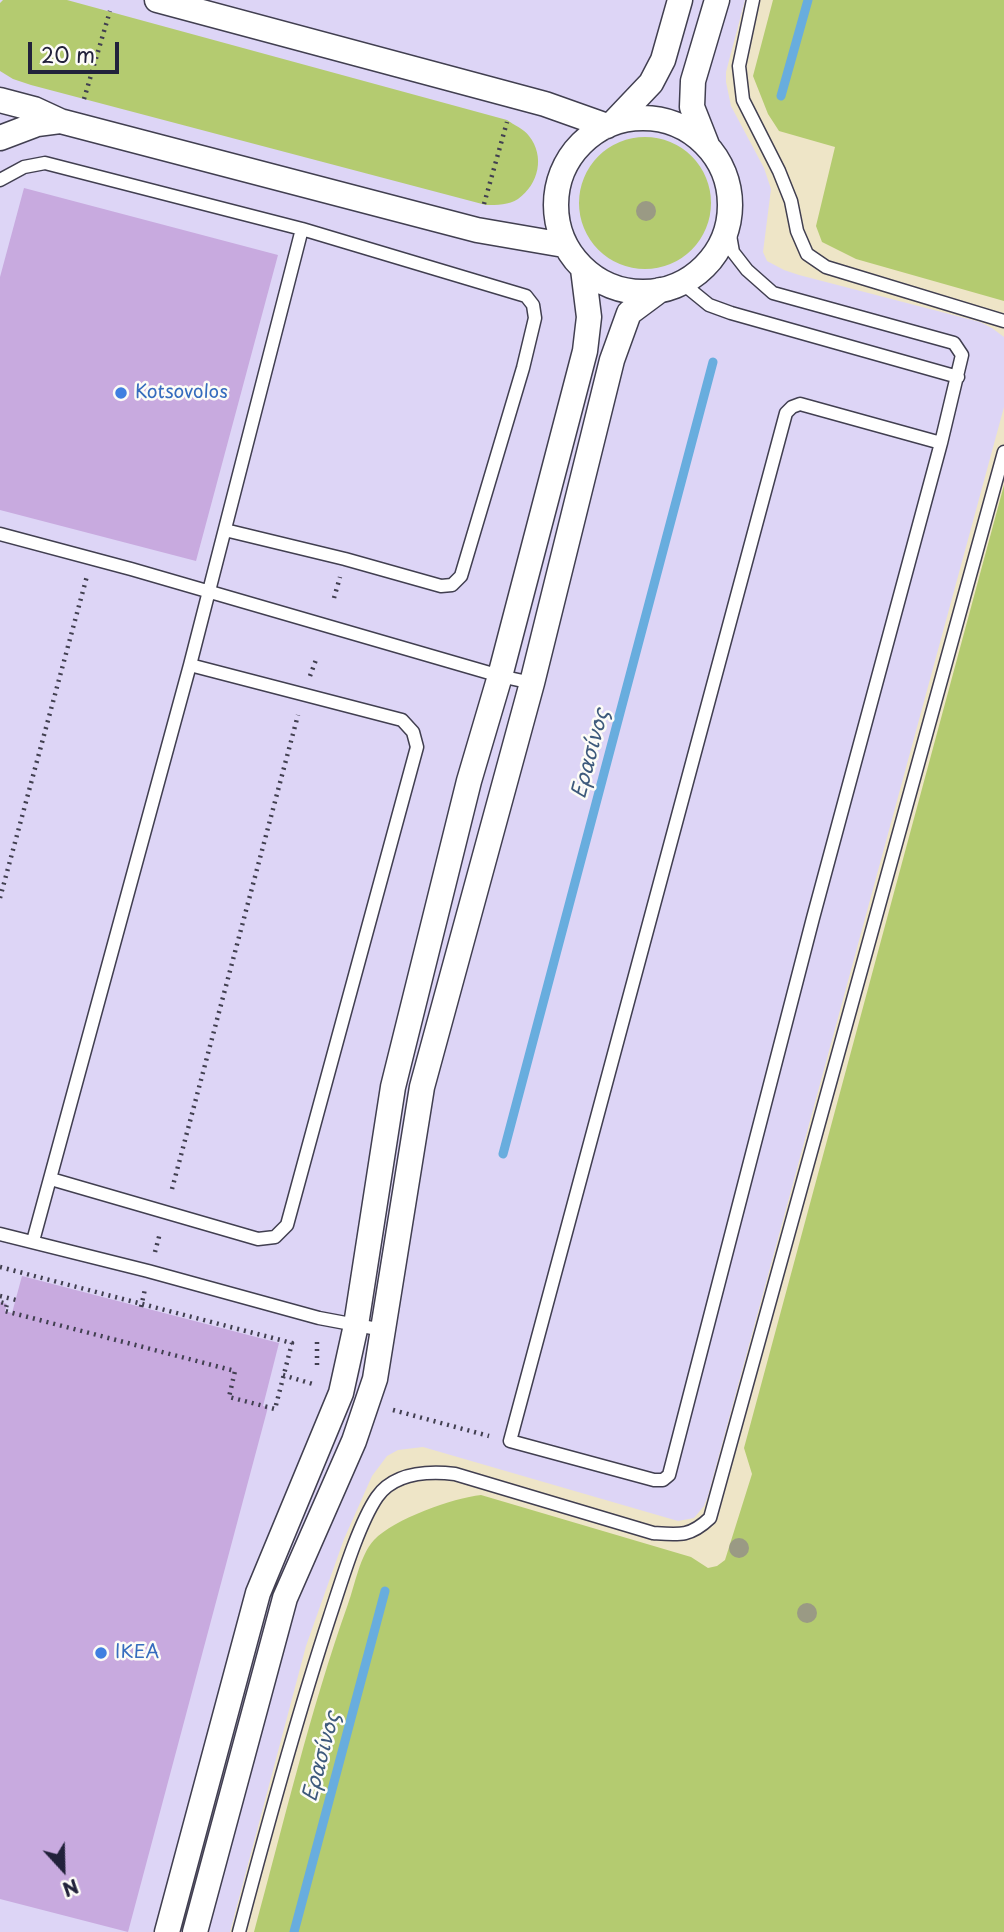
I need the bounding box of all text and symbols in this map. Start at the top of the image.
scale bar [32,28,122,72]
text: 20 m [41,38,95,70]
place label: Kotsovolos [135,382,228,404]
marker: Kotsovolos [113,385,129,401]
water label: Ερασίνος [567,706,615,802]
place label: IKEA [115,1642,159,1664]
marker: IKEA [93,1645,109,1661]
water label: Ερασίνος [298,1709,346,1805]
north arrow [28,1834,98,1904]
text: N [59,1873,83,1904]

